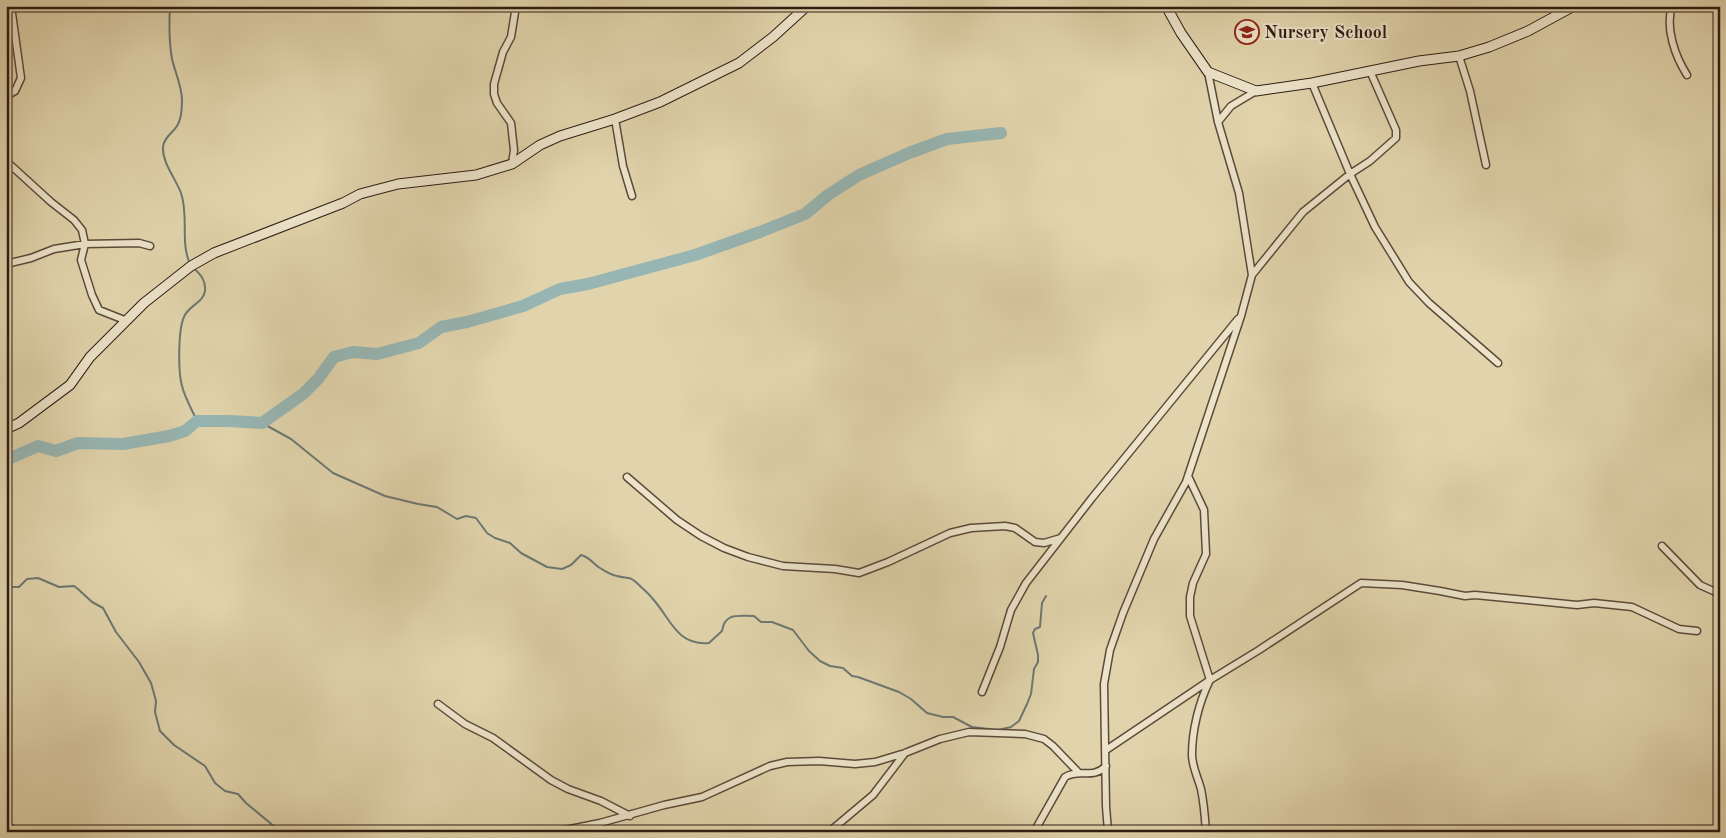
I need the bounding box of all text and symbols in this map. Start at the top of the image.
school or university icon: Nursery School [1234,19,1260,45]
place label: Nursery School [1264,24,1388,42]

